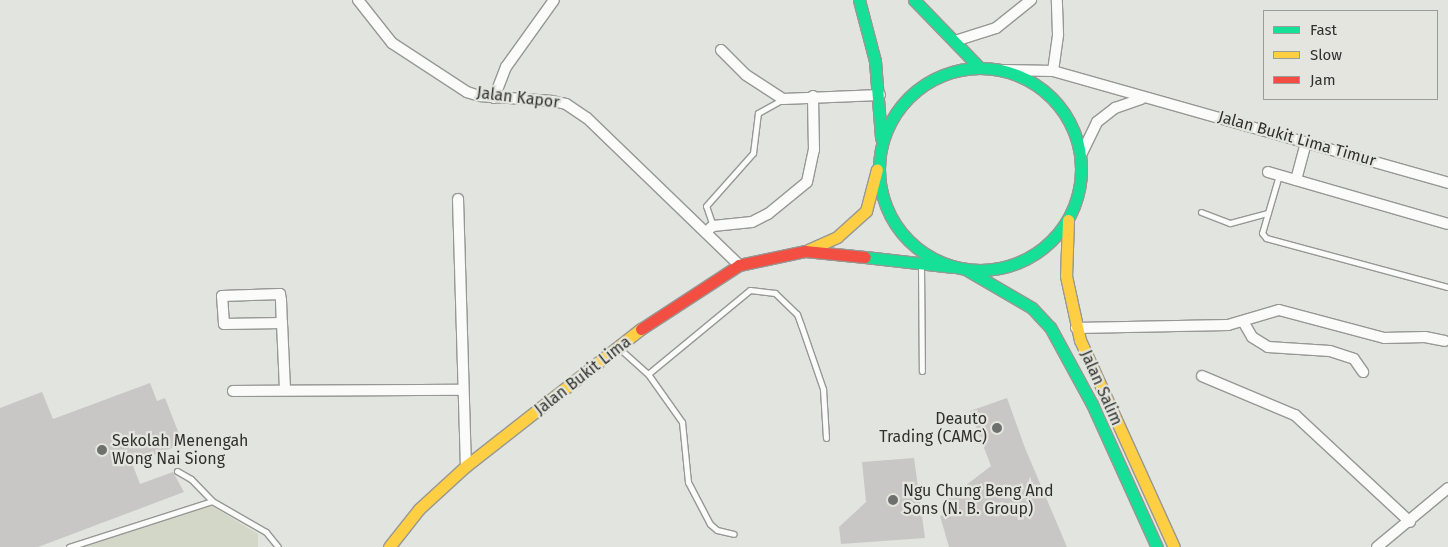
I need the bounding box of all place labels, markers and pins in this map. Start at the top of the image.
place label: Deauto Trading (CAMC) [879,409,987,447]
marker: Deauto Trading (CAMC) [991,422,1003,434]
place label: Sekolah Menengah Wong Nai Siong [112,431,248,469]
marker: Sekolah Menengah Wong Nai Siong [96,444,108,456]
place label: Ngu Chung Beng And Sons (N. B. Group) [903,481,1054,519]
marker: Ngu Chung Beng And Sons (N. B. Group) [887,494,899,506]

